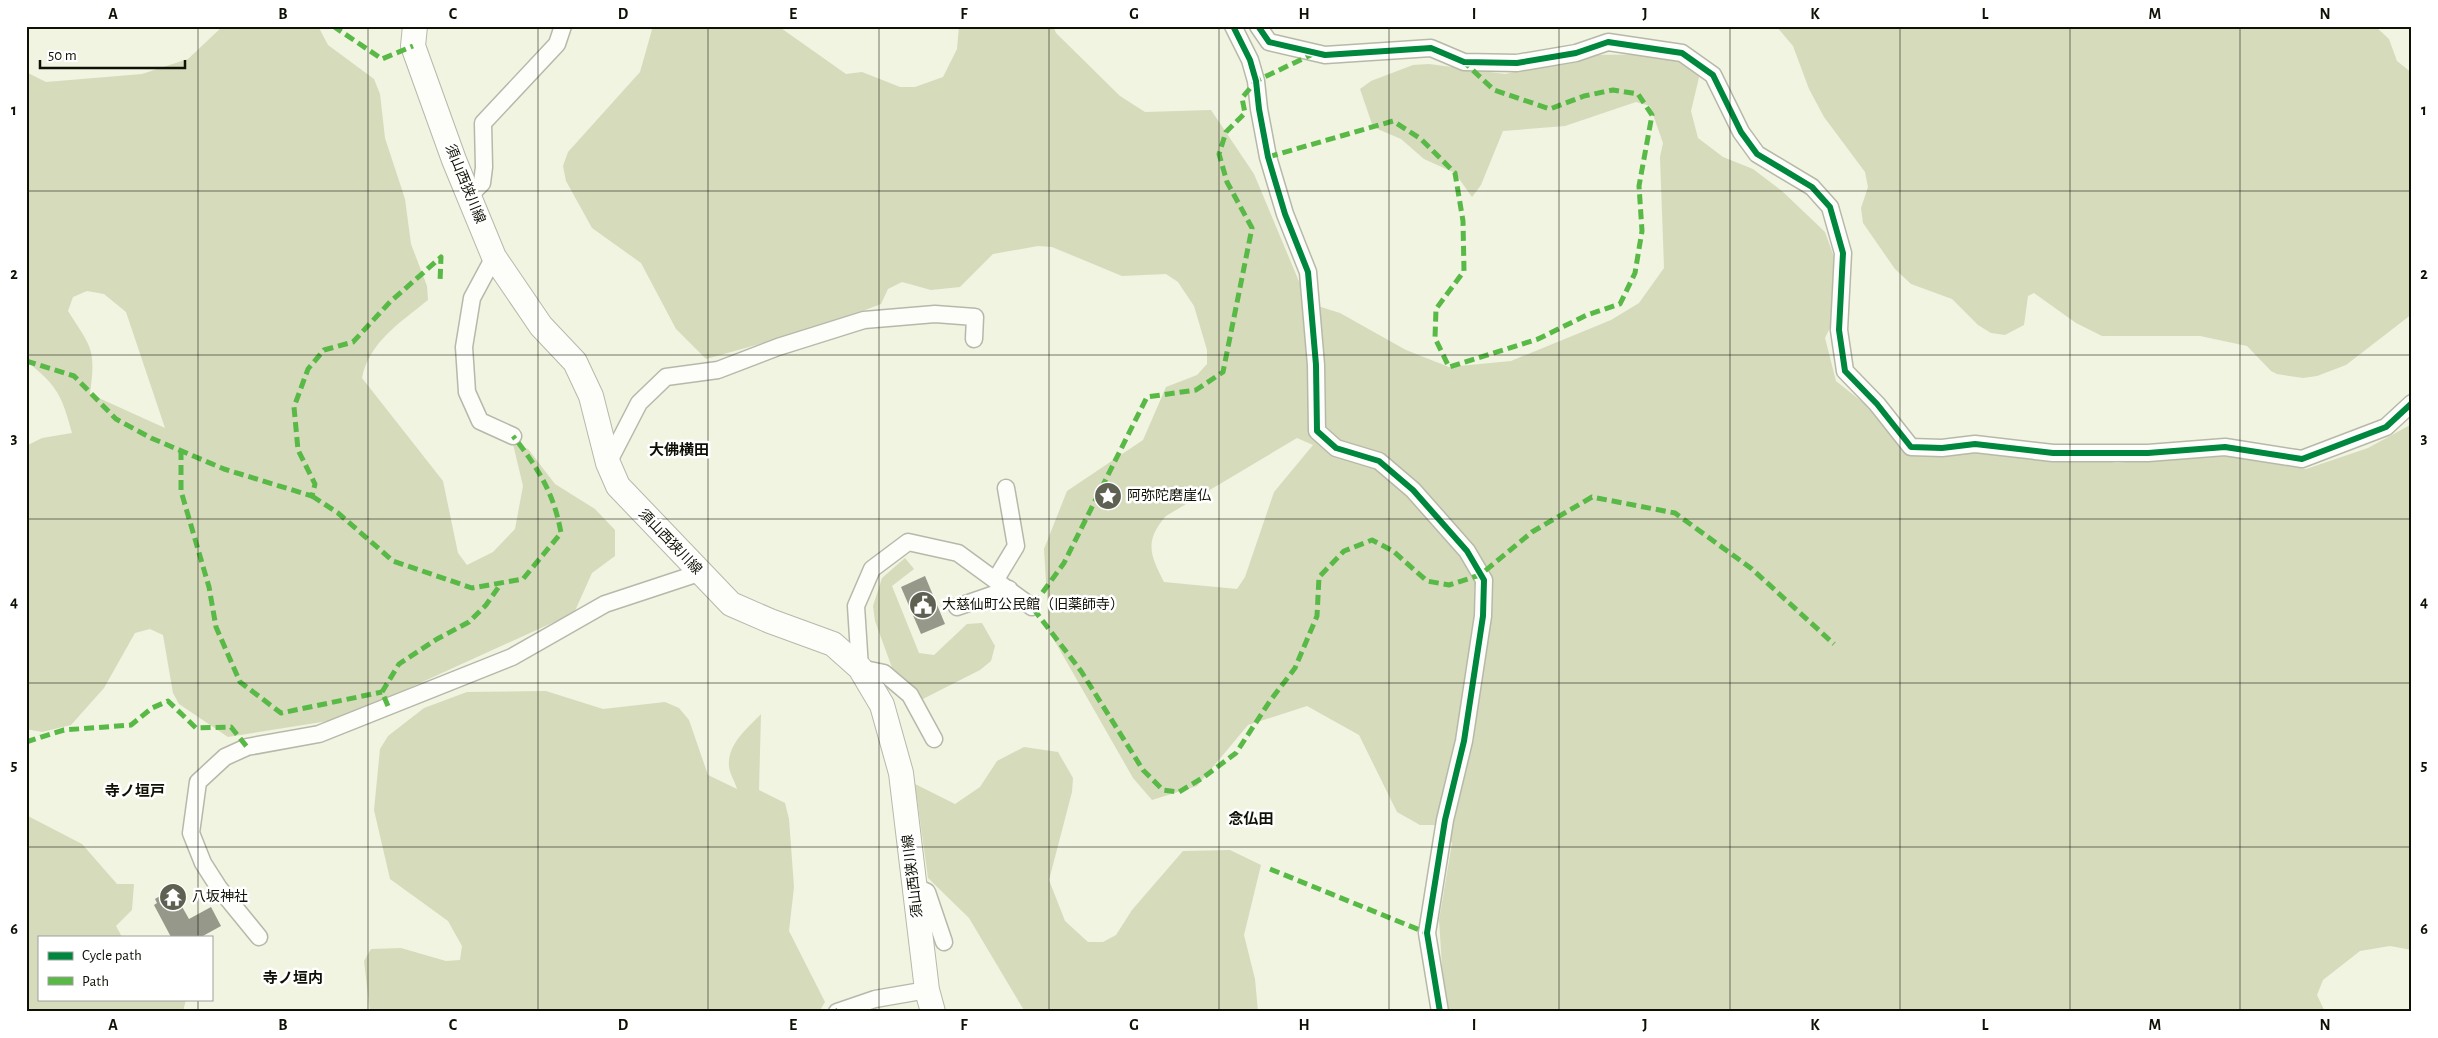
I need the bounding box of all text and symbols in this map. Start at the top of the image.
text: A [108,6,118,22]
text: B [278,6,288,22]
text: C [449,6,458,22]
text: D [618,6,629,22]
text: E [789,6,797,22]
text: F [960,6,968,22]
text: G [1129,6,1139,22]
text: H [1298,6,1310,22]
text: I [1472,6,1476,22]
text: J [1642,6,1648,22]
text: K [1810,6,1820,22]
text: L [1982,6,1989,22]
text: M [2149,6,2161,22]
text: N [2319,6,2331,22]
scale bar [40,38,185,70]
text: 50 m [48,48,77,63]
text: 1 [11,102,17,118]
text: 1 [2421,102,2427,118]
street label: 須山西狭川線 [443,142,488,226]
text: 2 [10,266,18,282]
text: 2 [2420,266,2428,282]
text: 3 [11,430,18,446]
text: 3 [2421,430,2428,446]
district label: 大佛横田 [649,441,709,458]
place icon: 阿弥陀磨崖仏 [1093,481,1123,511]
place label: 阿弥陀磨崖仏 [1127,488,1211,503]
street label: 須山西狭川線 [636,506,705,577]
public building icon: 大慈仙町公民館（旧薬師寺） [908,590,938,620]
text: 4 [10,594,18,610]
text: 4 [2420,594,2428,610]
place label: 大慈仙町公民館（旧薬師寺） [942,597,1124,612]
text: 5 [11,757,18,773]
text: 5 [2421,757,2428,773]
district label: 寺ノ垣戸 [105,783,165,799]
district label: 念仏田 [1228,811,1274,827]
street label: 須山西狭川線 [900,833,925,919]
temple icon: 八坂神社 [158,882,188,912]
place label: 八坂神社 [192,889,248,904]
text: 6 [10,921,18,937]
text: 6 [2420,921,2428,937]
legend [38,936,212,1000]
text: Cycle path [82,948,142,963]
district label: 寺ノ垣内 [263,970,323,986]
text: Path [82,974,109,989]
text: A [108,1017,118,1033]
text: B [278,1017,288,1033]
text: C [449,1017,458,1033]
text: D [618,1017,629,1033]
text: E [789,1017,797,1033]
text: F [960,1017,968,1033]
text: G [1129,1017,1139,1033]
text: H [1298,1017,1310,1033]
text: I [1472,1017,1476,1033]
text: J [1642,1017,1648,1033]
text: K [1810,1017,1820,1033]
text: L [1982,1017,1989,1033]
text: M [2149,1017,2161,1033]
text: N [2319,1017,2331,1033]

